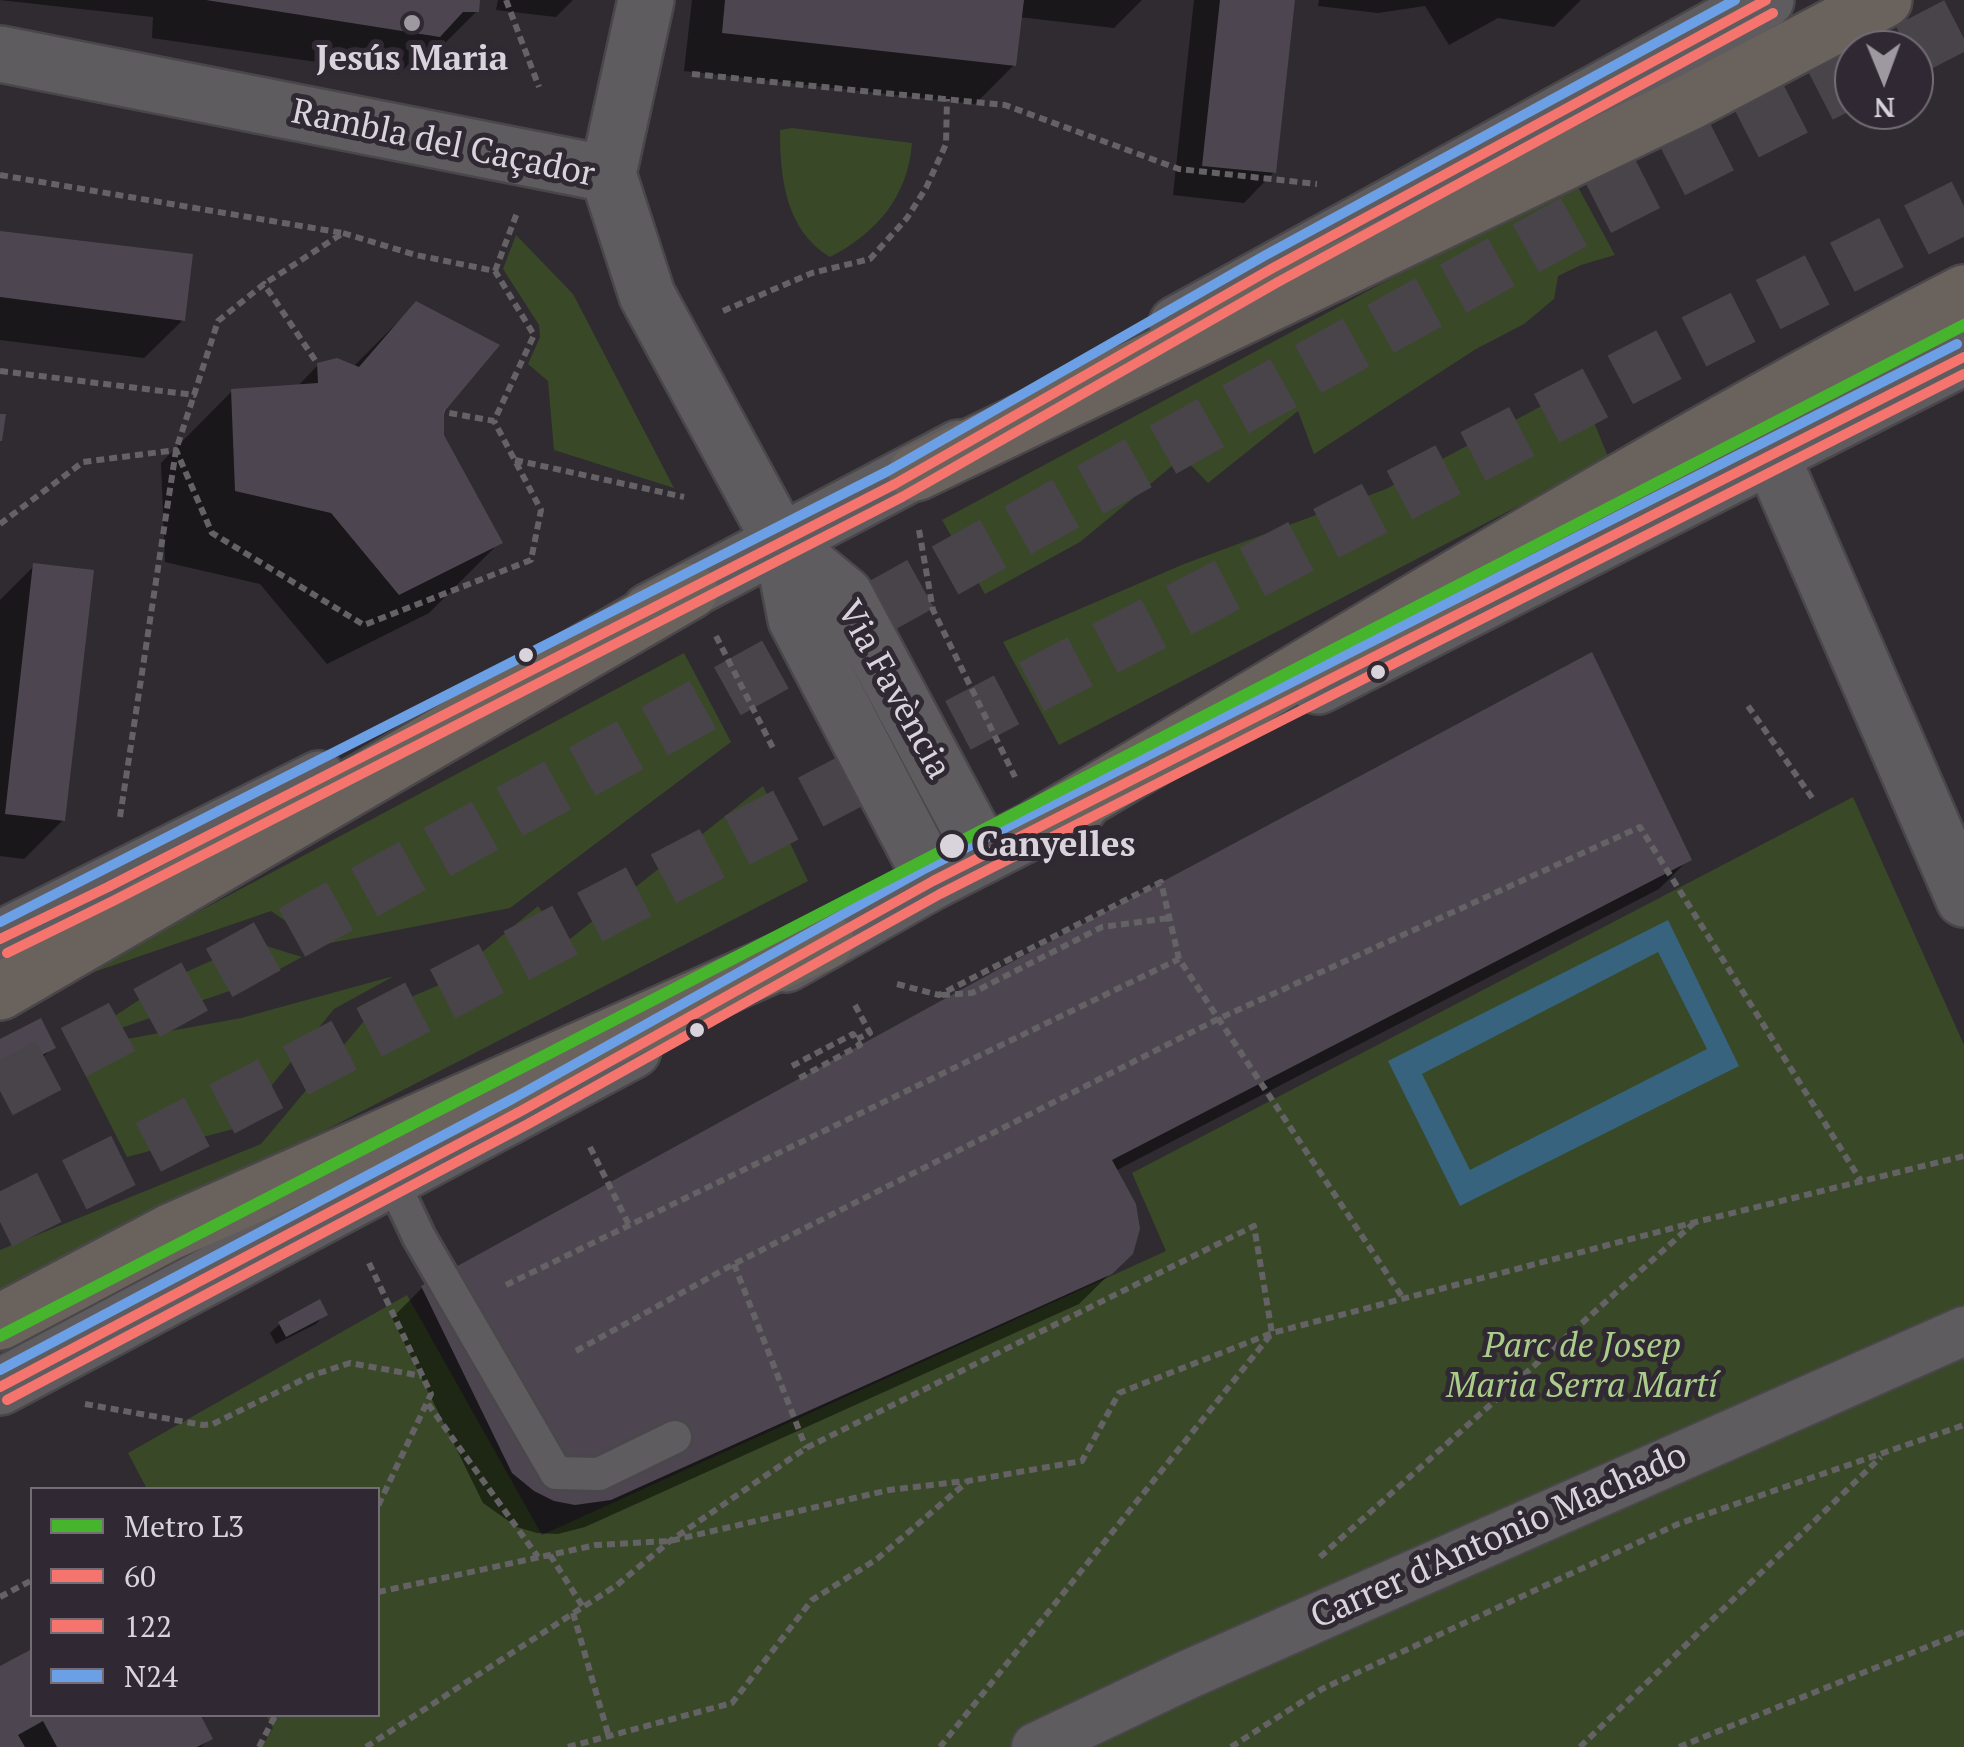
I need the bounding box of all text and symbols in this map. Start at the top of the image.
marker: Jesús Maria [401,12,423,34]
north arrow [1834,30,1934,130]
place label: Jesús Maria [316,39,508,81]
text: N [1874,90,1895,127]
street label: Rambla del Caçador [288,91,598,197]
street label: Via Favència [827,593,959,787]
unlabelled marker [516,645,536,665]
unlabelled marker [1368,662,1388,682]
place label: Canyelles [976,825,1135,867]
marker: Canyelles [937,831,967,861]
unlabelled marker [687,1020,707,1040]
park label: Parc de Josep Maria Serra Martí [1446,1326,1718,1408]
street label: Carrer d'Antonio Machado [1305,1435,1693,1639]
legend [30,1487,380,1717]
text: Metro L3 [124,1506,244,1546]
text: 60 [124,1556,156,1596]
text: 122 [124,1606,172,1646]
text: N24 [124,1656,178,1696]

